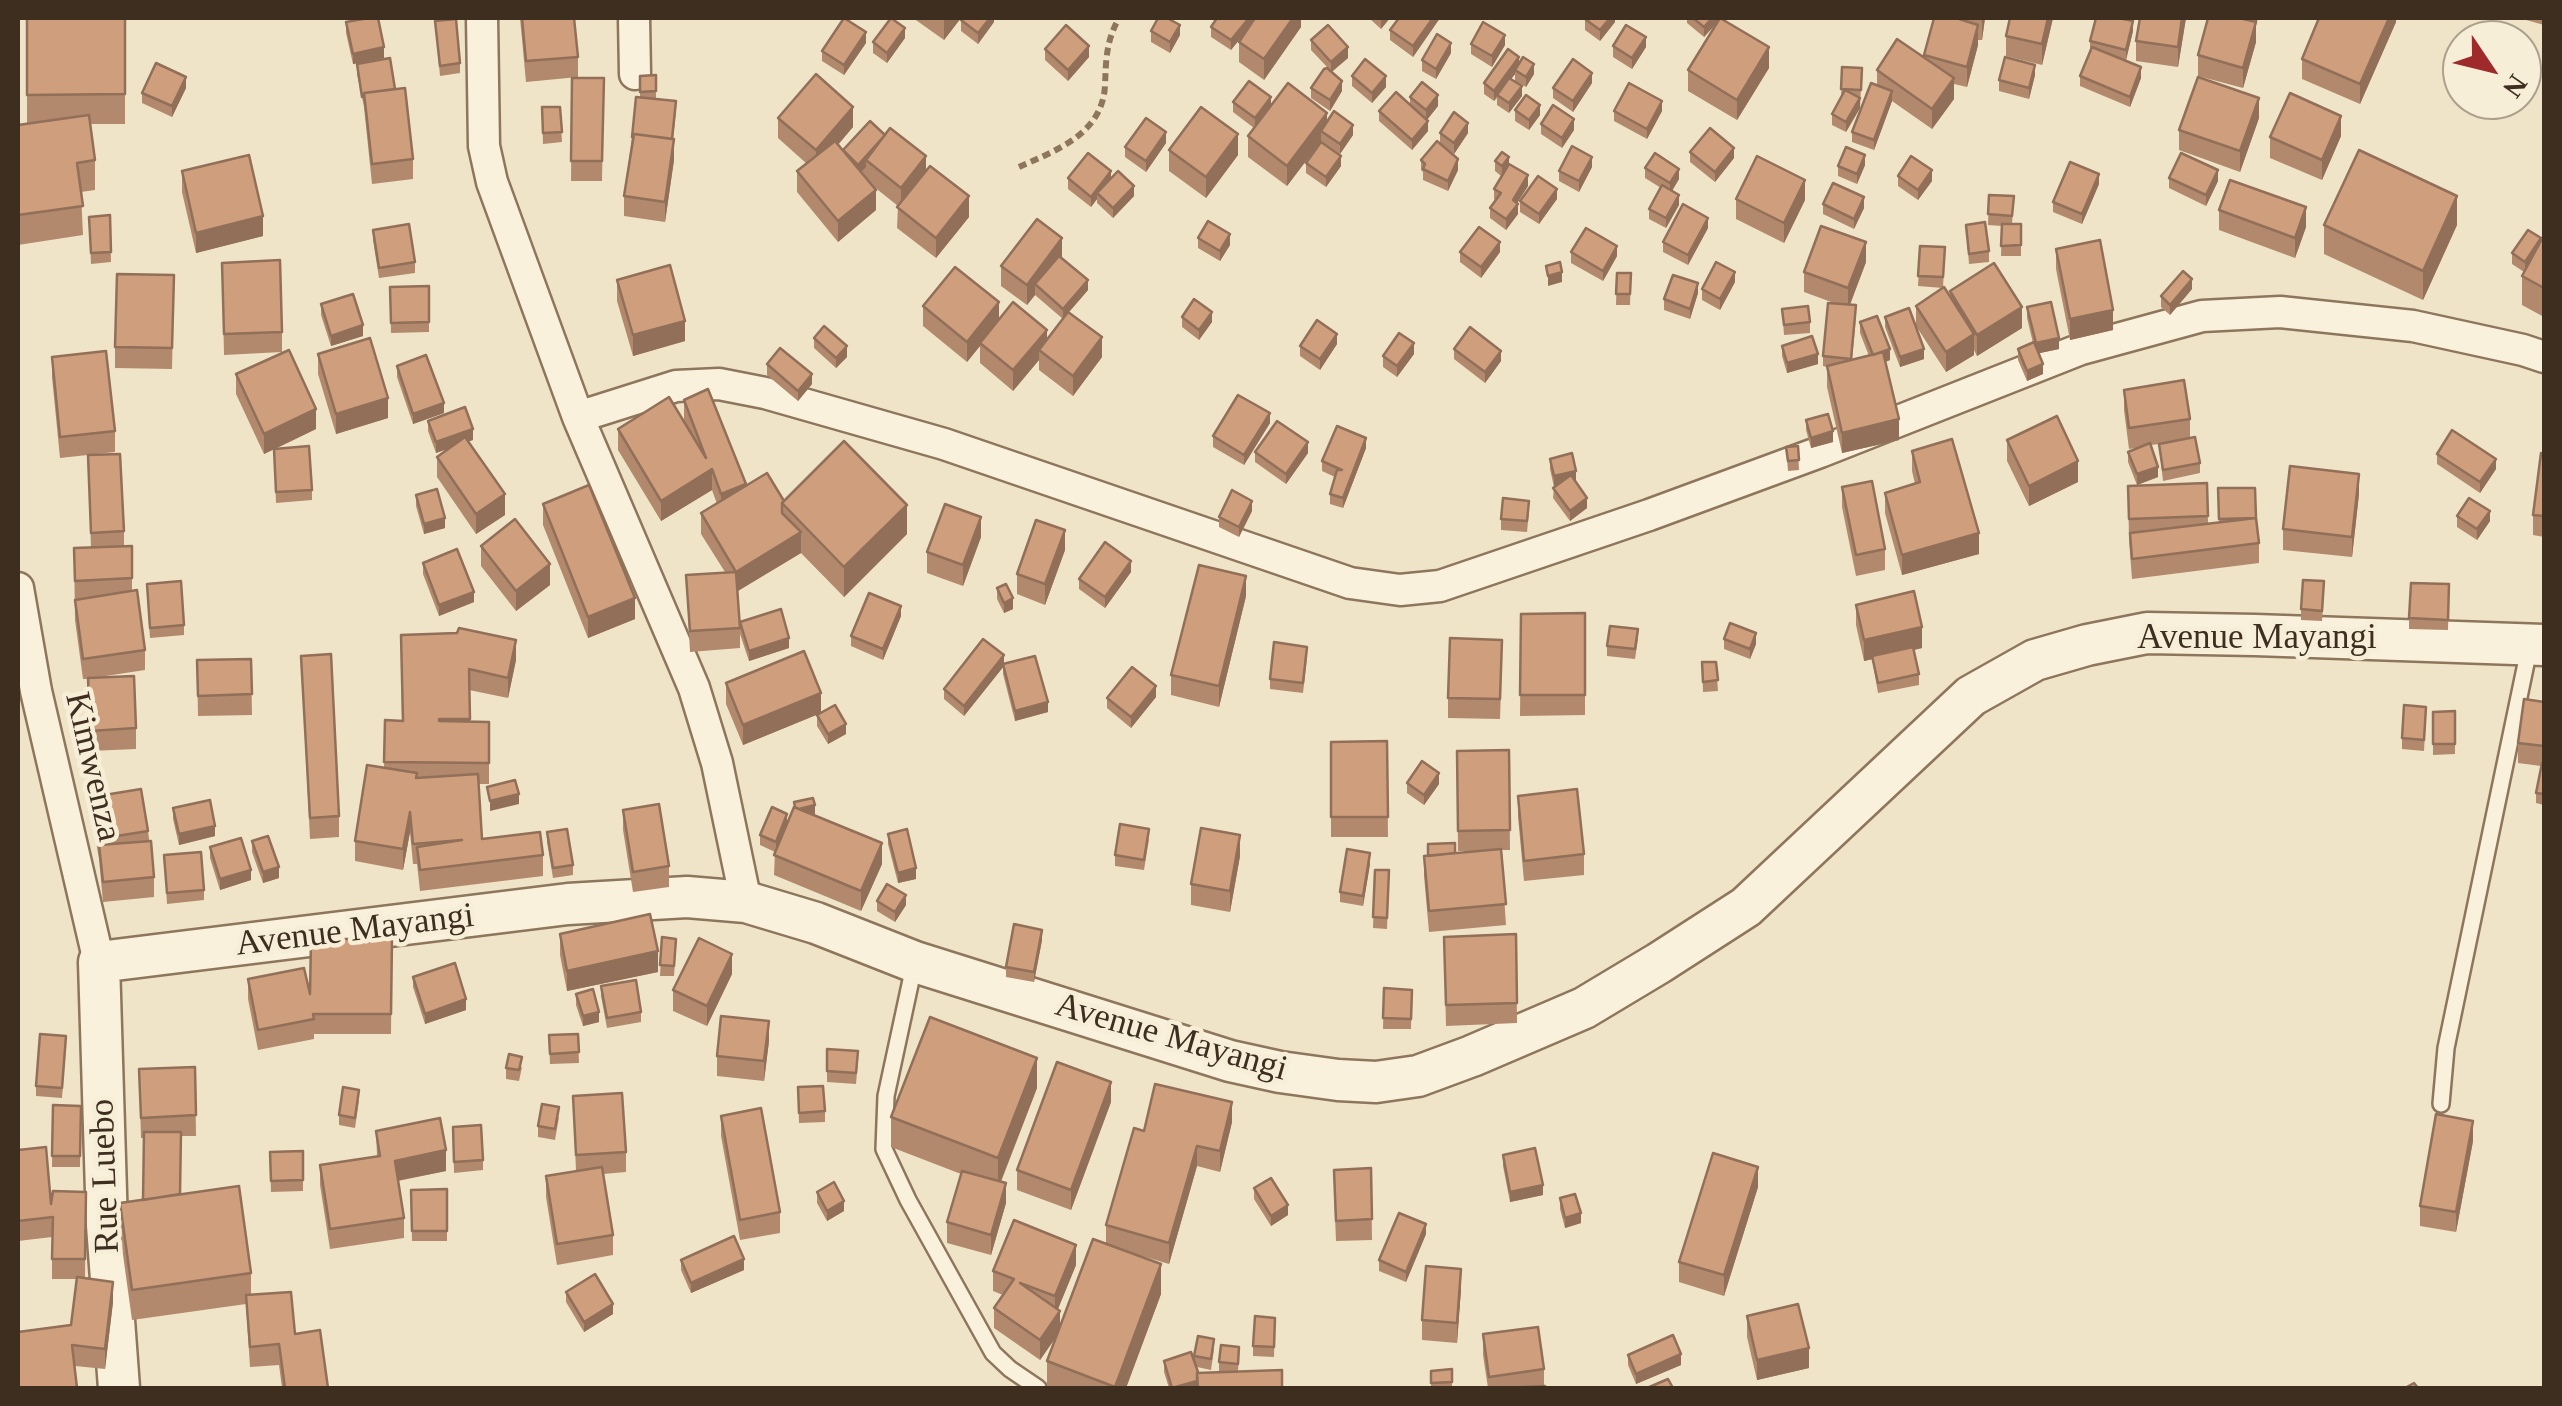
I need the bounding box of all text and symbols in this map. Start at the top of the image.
north arrow [2442,20,2542,120]
text: N [2497,69,2534,104]
street label: Avenue Mayangi [2137,618,2377,660]
street label: Kimwenza [54,688,130,846]
street label: Avenue Mayangi [234,896,476,966]
street label: Avenue Mayangi [1050,985,1292,1091]
street label: Rue Luebo [82,1098,130,1254]

